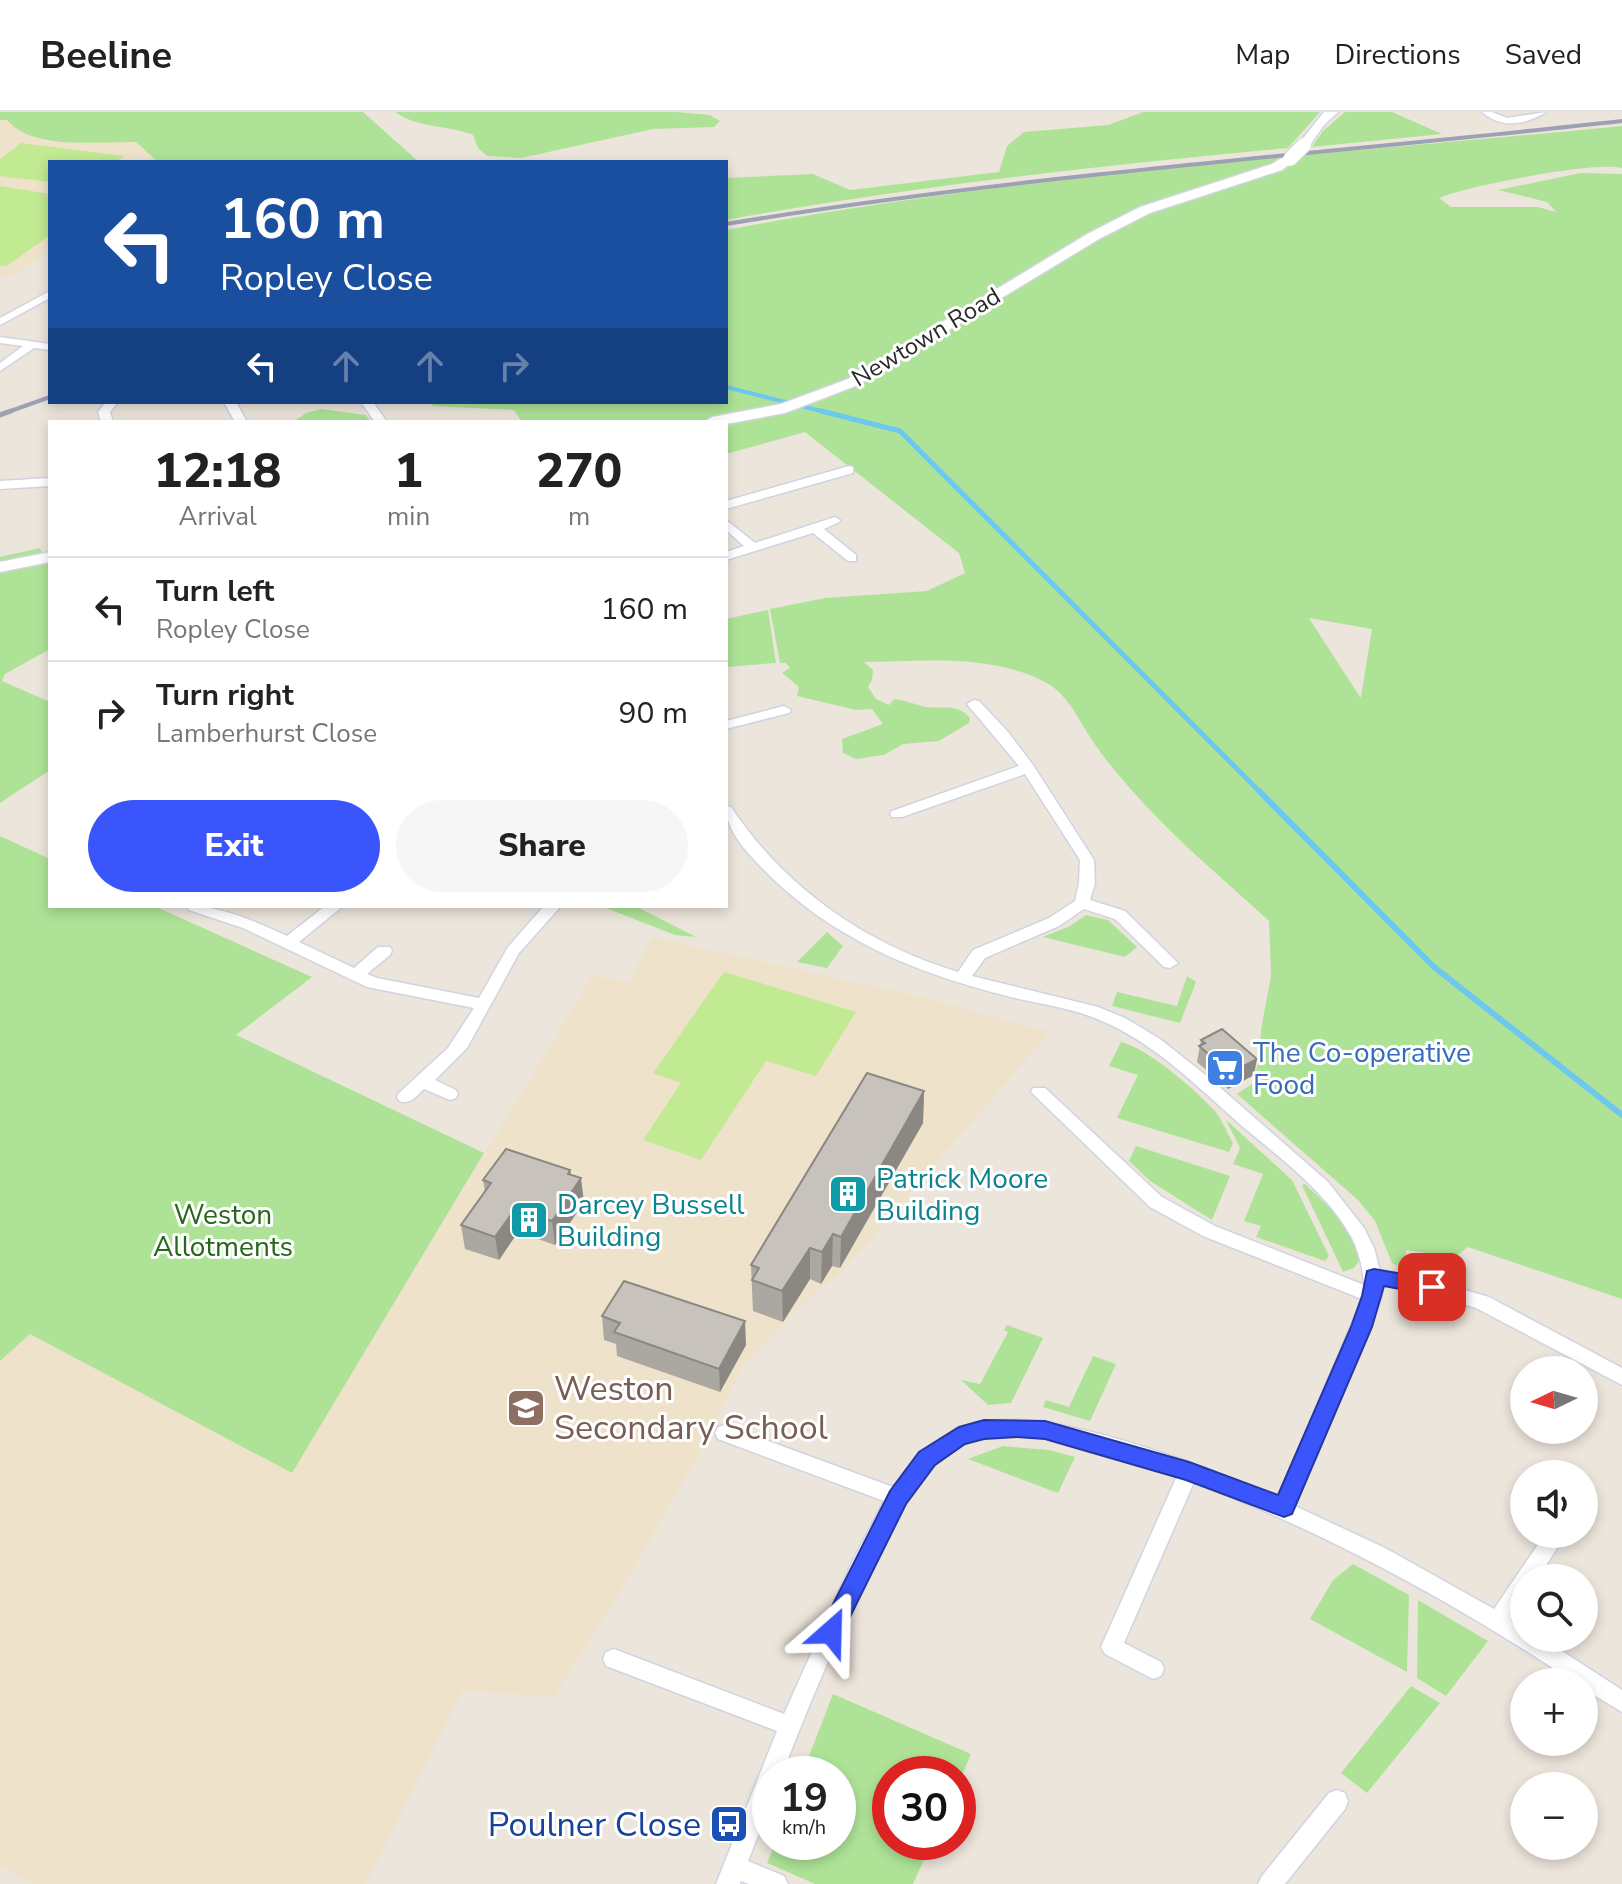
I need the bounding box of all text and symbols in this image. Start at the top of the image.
text: Beeline [40,30,172,81]
text: Map [1235,36,1290,74]
text: Directions [1334,36,1461,74]
text: Saved [1505,36,1582,74]
text: 160 m [220,181,385,258]
icon: left [88,192,192,296]
text: Ropley Close [220,254,433,303]
street label: Newtown Road [846,280,1006,394]
icon: left [240,344,284,388]
icon: ahead [324,344,368,388]
icon: ahead [408,344,452,388]
icon: right [492,344,536,388]
text: 12:18 [154,438,281,504]
text: 1 [394,438,423,504]
text: 270 [536,438,622,504]
text: Arrival [178,499,257,534]
text: min [387,499,430,534]
text: m [568,499,590,534]
text: Turn left [156,571,274,612]
icon: left [88,587,132,631]
text: 160 m [601,589,688,630]
text: Ropley Close [156,612,310,647]
text: Turn right [156,675,294,716]
icon: right [88,691,132,735]
text: 90 m [619,693,688,734]
text: Lamberhurst Close [156,716,377,751]
button: Exit [88,800,380,892]
button: Share [396,800,688,892]
place label: The Co-operative Food [1253,1034,1471,1104]
supermarket icon: The Co-operative Food [1204,1047,1246,1089]
place label: Patrick Moore Building [876,1160,1048,1230]
building icon: Patrick Moore Building [827,1173,869,1215]
place label: Darcey Bussell Building [557,1186,745,1256]
park label: Weston Allotments [153,1196,293,1266]
building icon: Darcey Bussell Building [508,1199,550,1241]
pin [1398,1253,1466,1321]
icon: arrive [1410,1265,1454,1309]
north arrow [1510,1356,1598,1444]
map controls [1510,1356,1598,1860]
place label: Weston Secondary School [554,1366,828,1451]
school or university icon: Weston Secondary School [505,1387,547,1429]
button: sound [1510,1460,1598,1548]
button: search [1510,1564,1598,1652]
position arrow [789,1590,873,1674]
button: + [1510,1668,1598,1756]
speed limit sign: 30 [872,1756,976,1860]
text: 19 [780,1771,828,1825]
button: − [1510,1772,1598,1860]
place label: Poulner Close [488,1802,701,1848]
bus stop icon: Poulner Close [708,1803,750,1845]
text: km/h [782,1814,826,1841]

